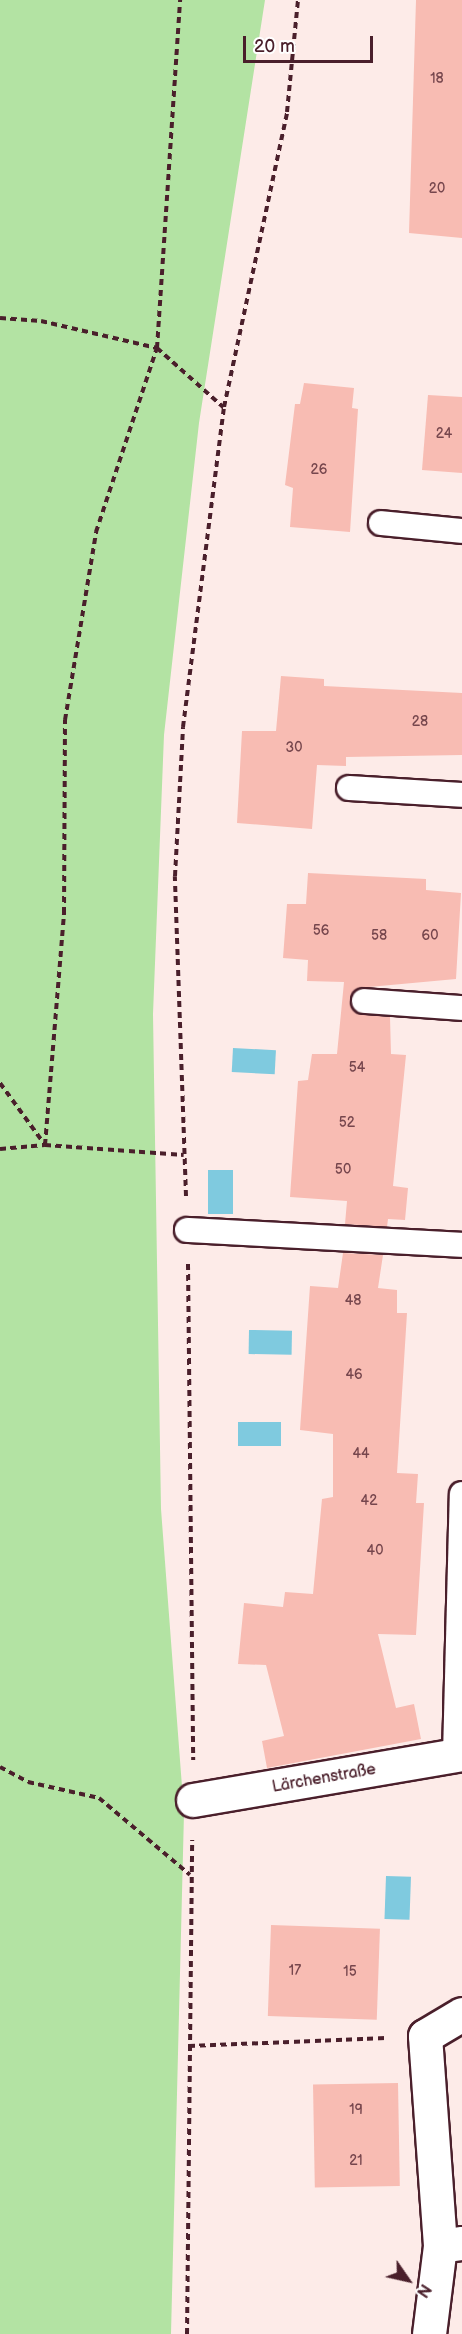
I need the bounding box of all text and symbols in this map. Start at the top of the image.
scale bar [246,24,376,62]
text: 20 m [254,36,295,57]
house number: 18 [430,71,444,87]
house number: 20 [429,181,445,197]
house number: 24 [436,426,452,442]
house number: 26 [311,462,327,478]
house number: 28 [412,714,428,730]
house number: 30 [286,740,302,756]
house number: 56 [313,923,329,939]
house number: 58 [371,928,387,944]
house number: 60 [422,928,438,944]
house number: 54 [349,1060,365,1076]
house number: 52 [339,1115,355,1131]
house number: 50 [335,1162,351,1178]
house number: 48 [345,1293,361,1309]
house number: 46 [345,1367,363,1383]
house number: 44 [352,1446,370,1462]
house number: 42 [361,1493,377,1509]
house number: 40 [367,1543,383,1559]
street label: Lärchenstraße [271,1760,377,1798]
house number: 17 [289,1963,301,1979]
house number: 15 [343,1964,357,1980]
house number: 19 [349,2102,363,2118]
house number: 21 [349,2153,363,2169]
north arrow [378,2250,438,2310]
text: N [412,2280,435,2301]

